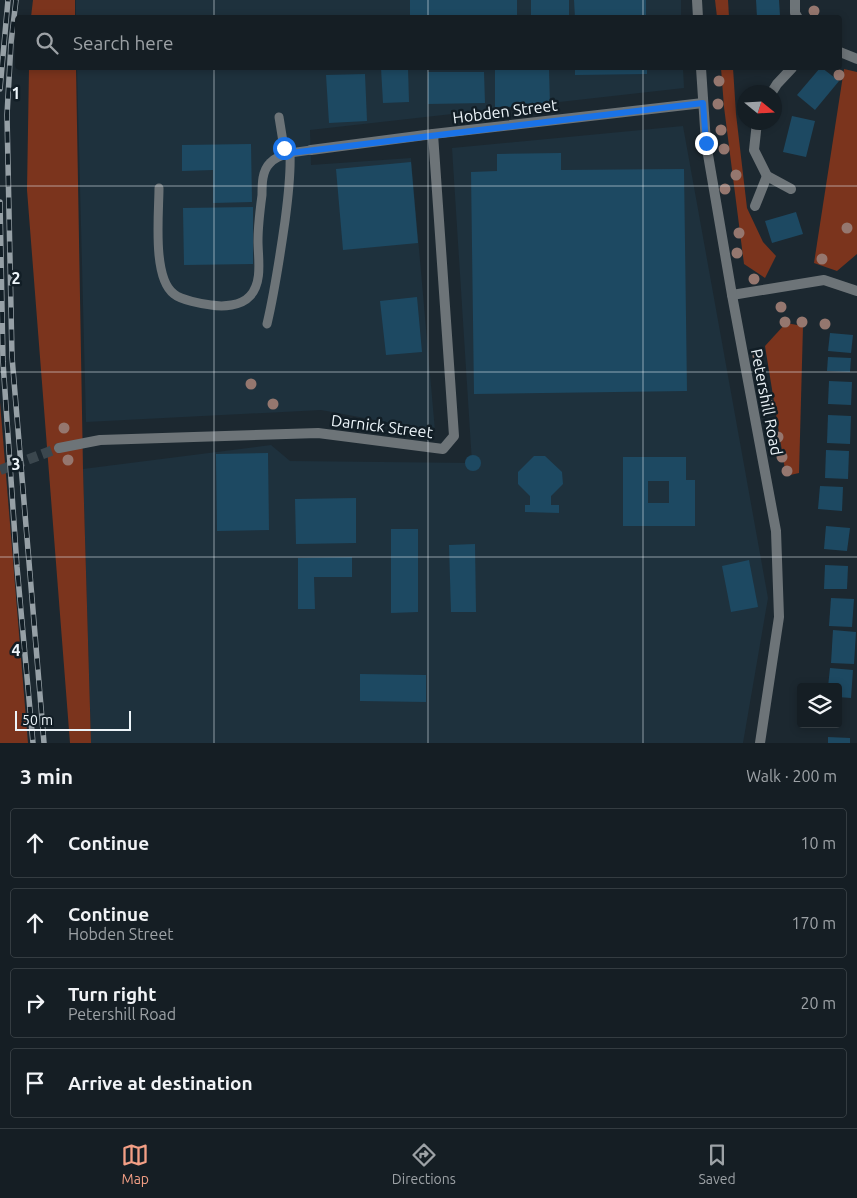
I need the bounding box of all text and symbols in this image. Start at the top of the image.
search box [15,15,842,70]
icon: search [33,29,61,57]
text: Search here [73,32,173,54]
text: 1 [11,84,21,102]
north arrow [737,85,782,130]
street label: Hobden Street [452,96,559,126]
route end [695,132,718,155]
route start [273,137,296,160]
text: 2 [11,269,21,287]
street label: Petershill Road [748,347,786,457]
street label: Darnick Street [330,411,435,441]
text: 3 [11,455,21,473]
text: 4 [11,641,21,659]
map controls [797,683,842,728]
button: layers [797,683,842,728]
scale bar [15,708,131,731]
text: 50 m [22,712,53,728]
text: 3 min [20,764,73,788]
text: Walk · 200 m [746,767,837,785]
icon: ahead [21,829,49,857]
text: Continue [68,832,149,854]
text: 10 m [800,834,836,852]
text: Continue [68,903,149,925]
icon: ahead [21,909,49,937]
text: 170 m [791,914,836,932]
text: Hobden Street [68,925,174,943]
text: Turn right [68,983,156,1005]
icon: right [21,989,49,1017]
text: 20 m [800,994,836,1012]
text: Petershill Road [68,1005,176,1023]
icon: arrive [21,1069,49,1097]
text: Arrive at destination [68,1072,253,1094]
tab: Map [121,1141,149,1187]
tab: Directions [392,1141,456,1187]
tab: Saved [698,1141,736,1187]

